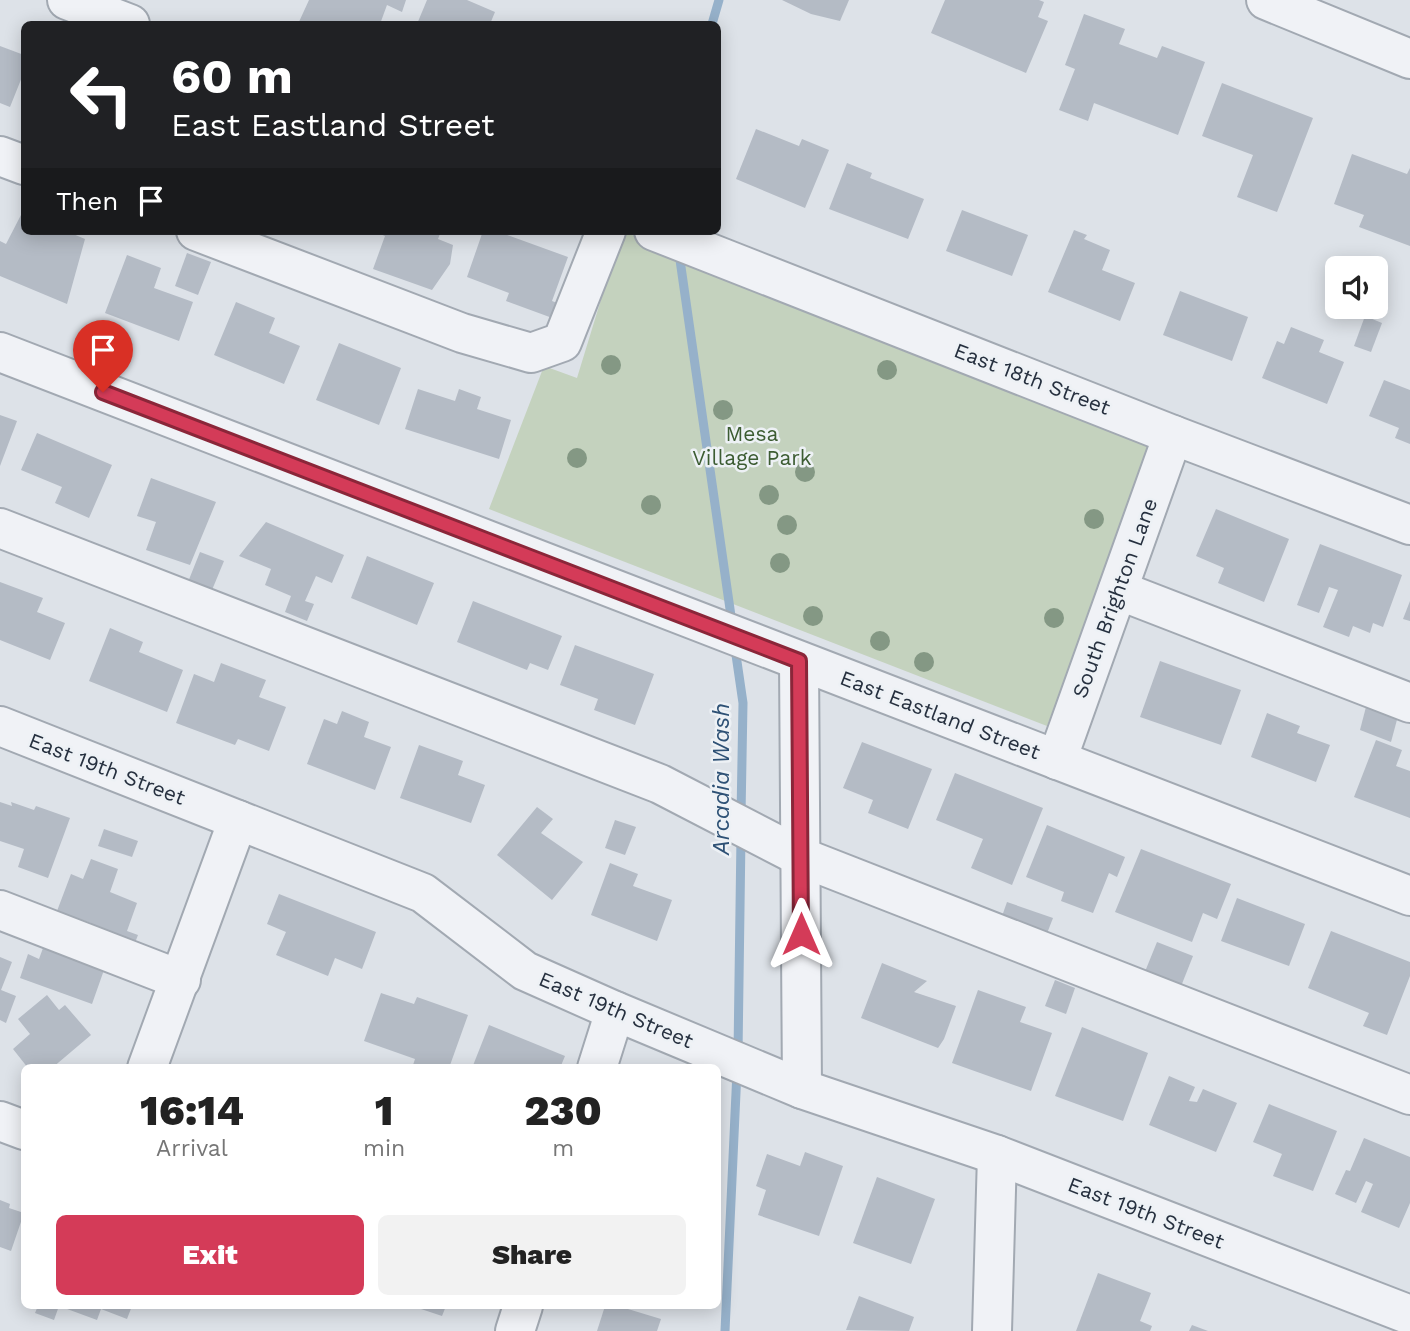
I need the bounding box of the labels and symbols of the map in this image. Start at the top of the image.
pin [73,320,133,392]
street label: East 18th Street [951,337,1114,420]
park label: Mesa Village Park [692,421,812,470]
street label: South Brighton Lane [1067,494,1162,701]
street label: East Eastland Street [837,665,1044,764]
water label: Arcadia Wash [708,703,735,856]
street label: East 19th Street [26,727,189,810]
position arrow [764,897,838,971]
street label: East 19th Street [535,966,697,1053]
street label: East 19th Street [1065,1171,1228,1254]

